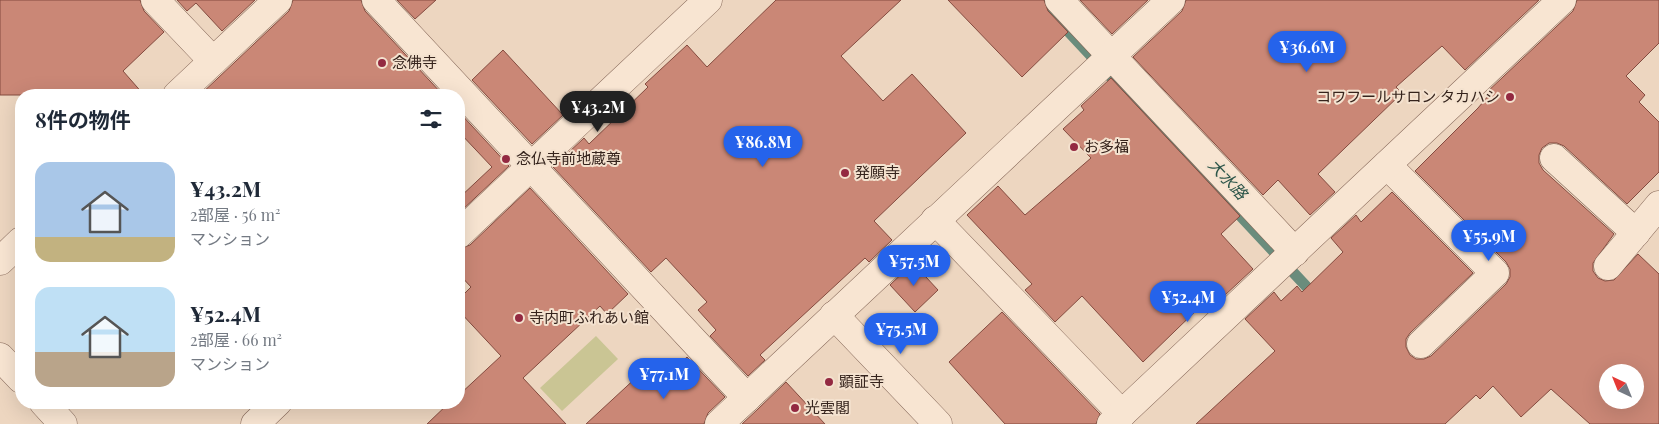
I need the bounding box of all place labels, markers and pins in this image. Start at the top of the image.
pin: ¥36.6M [1266,30,1348,73]
place label: 念佛寺 [392,52,437,72]
marker: 念佛寺 [376,57,388,69]
place label: コワフールサロン タカハシ [1316,86,1500,106]
pin: ¥43.2M [557,90,639,133]
marker: コワフールサロン タカハシ [1504,91,1516,103]
pin: ¥86.8M [722,126,804,168]
place label: お多福 [1084,136,1129,156]
marker: お多福 [1068,141,1080,153]
place label: 念仏寺前地蔵尊 [516,148,621,168]
marker: 念仏寺前地蔵尊 [500,153,512,165]
place label: 発願寺 [855,162,900,182]
marker: 発願寺 [839,167,851,179]
pin: ¥55.9M [1448,220,1530,262]
pin: ¥57.5M [873,244,955,287]
pin: ¥52.4M [1147,280,1229,323]
place label: 寺内町ふれあい館 [529,307,649,327]
marker: 寺内町ふれあい館 [513,312,525,324]
pin: ¥75.5M [860,312,942,355]
pin: ¥77.1M [623,358,705,400]
place label: 顕証寺 [839,371,884,391]
marker: 顕証寺 [823,376,835,388]
place label: 光雲閣 [805,397,850,417]
marker: 光雲閣 [789,402,801,414]

